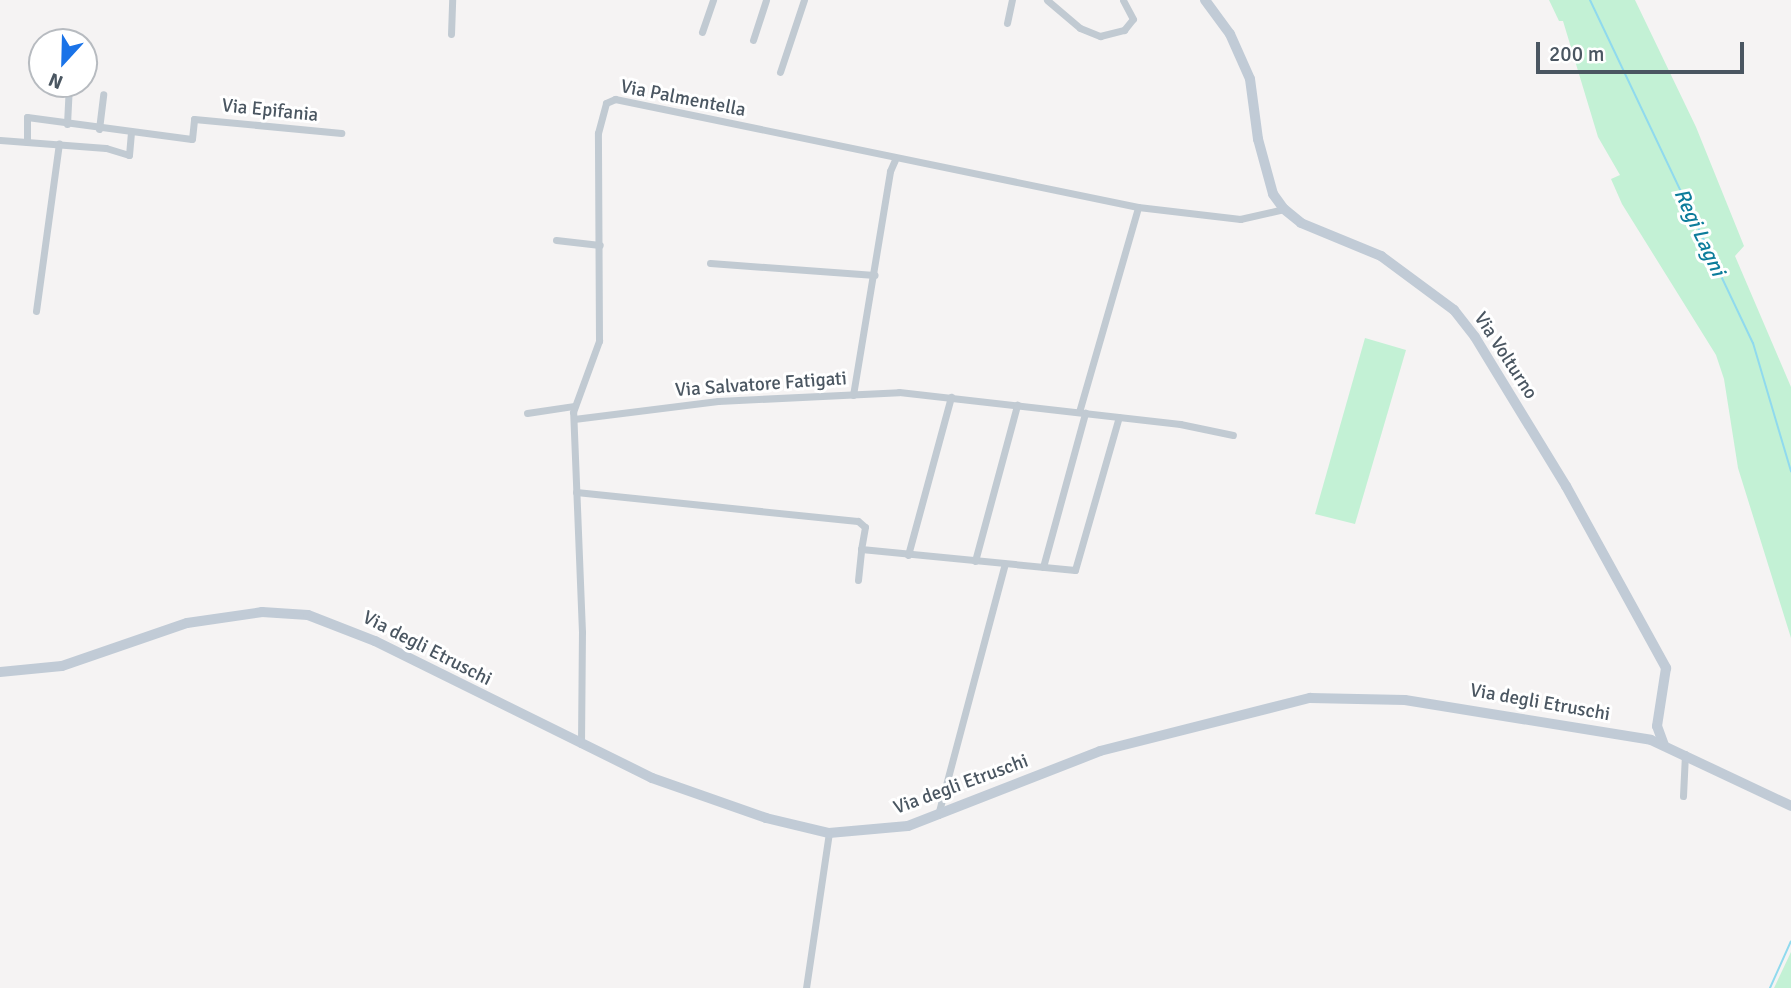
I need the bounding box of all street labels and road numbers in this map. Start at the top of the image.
street label: Via Palmentella [618,76,748,122]
street label: Via Epifania [221,95,319,127]
street label: Via Volturno [1468,308,1542,404]
street label: Via Salvatore Fatigati [674,368,848,402]
street label: Via degli Etruschi [359,607,495,691]
street label: Via degli Etruschi [1468,679,1612,727]
street label: Via degli Etruschi [891,750,1031,820]

